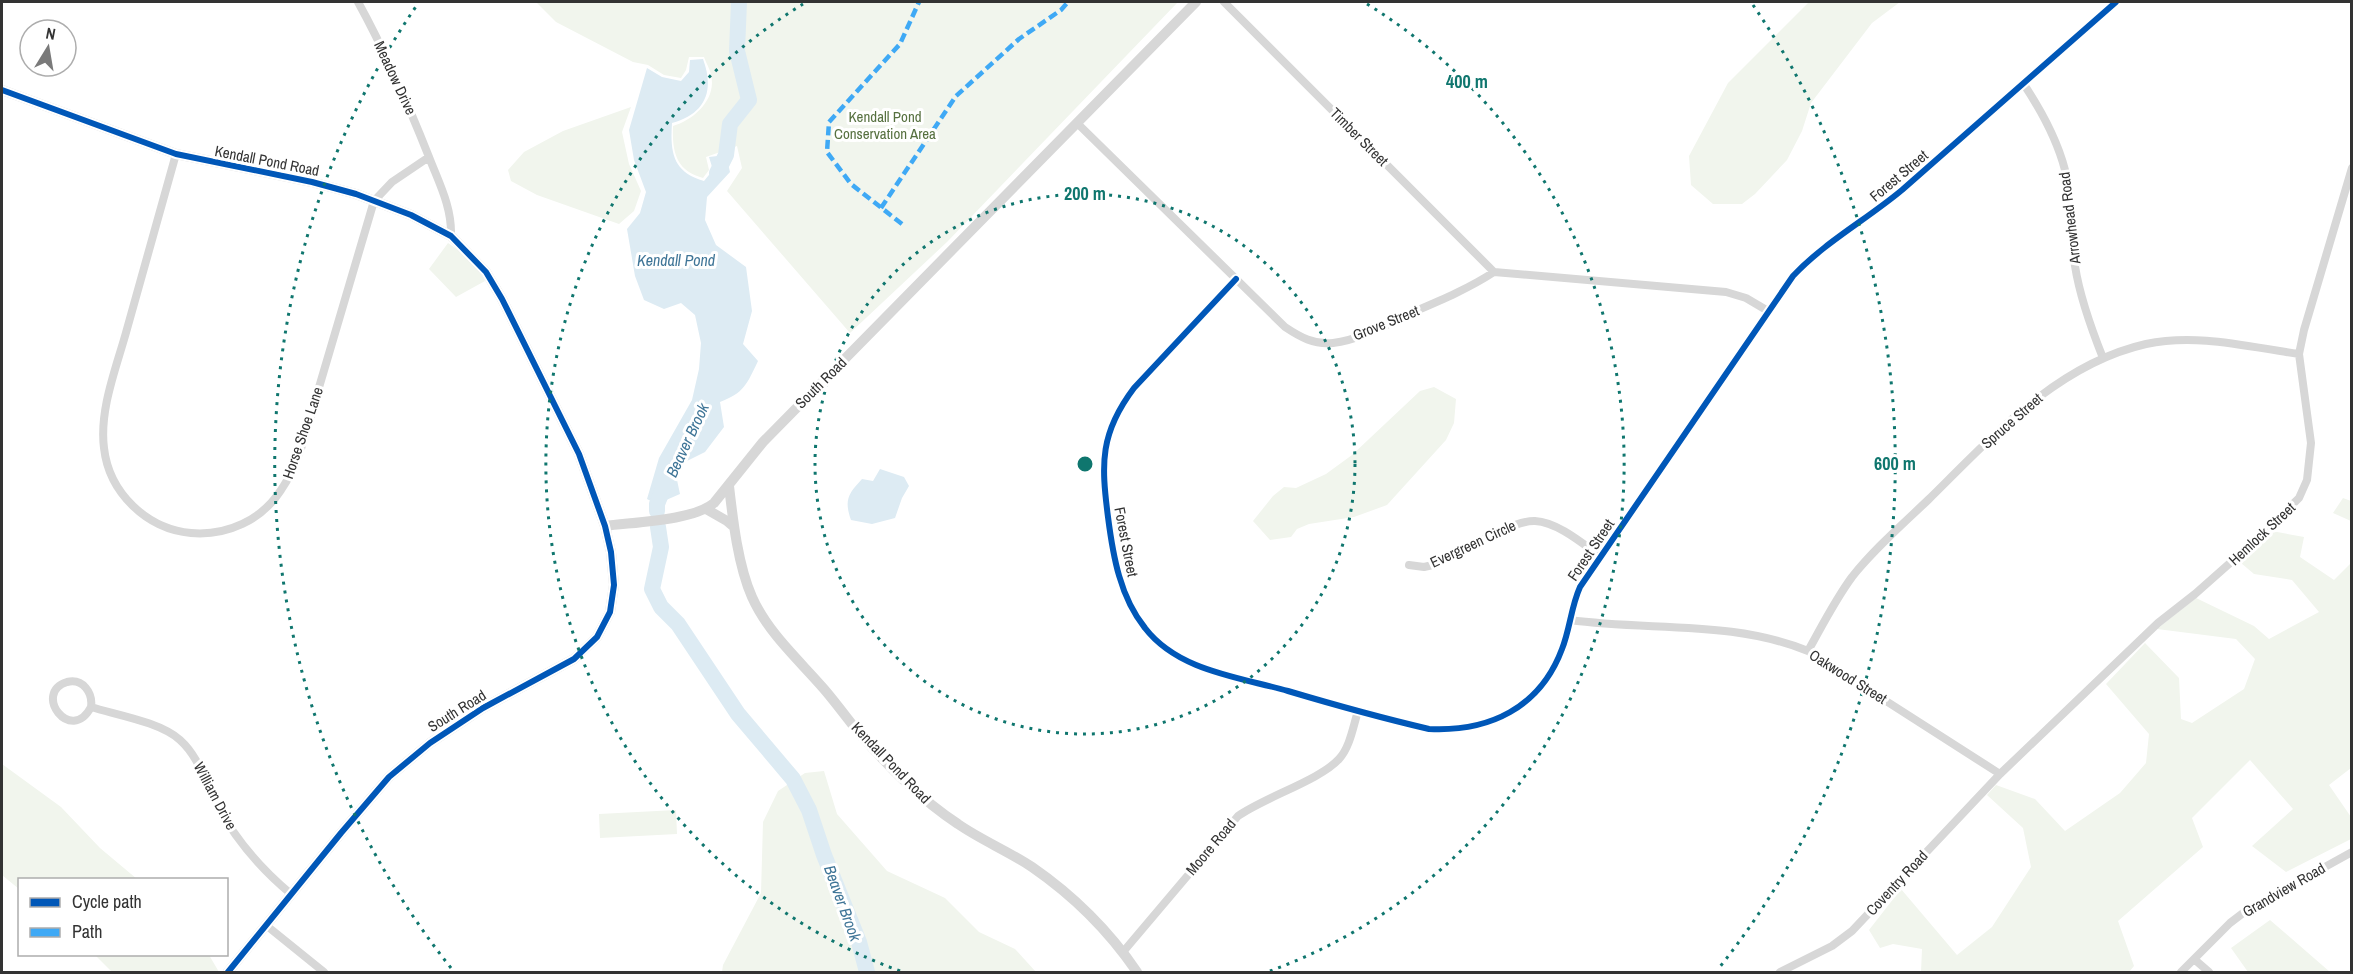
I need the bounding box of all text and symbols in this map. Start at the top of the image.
north arrow [18,18,78,78]
text: N [44,22,58,45]
street label: Meadow Drive [369,37,422,118]
text: 400 m [1446,69,1488,94]
street label: Timber Street [1325,103,1394,171]
park label: Kendall Pond Conservation Area [834,106,936,144]
street label: Kendall Pond Road [213,140,321,181]
street label: Forest Street [1865,145,1933,206]
street label: Arrowhead Road [2053,171,2086,266]
text: 200 m [1064,181,1106,206]
water label: Kendall Pond [637,249,716,271]
street label: Grove Street [1350,300,1423,345]
street label: South Road [790,352,851,413]
street label: Horse Shoe Lane [277,384,328,482]
street label: Spruce Street [1976,388,2047,453]
water label: Beaver Brook [660,399,714,481]
text: 600 m [1874,451,1916,476]
centre of rings [1075,454,1095,474]
street label: Hemlock Street [2224,497,2300,570]
street label: Forest Street [1109,505,1144,579]
street label: Evergreen Circle [1427,514,1519,573]
street label: Forest Street [1562,514,1619,585]
street label: Oakwood Street [1805,644,1892,709]
street label: South Road [424,684,490,737]
street label: Kendall Pond Road [847,717,936,808]
street label: William Drive [189,758,242,833]
street label: Moore Road [1181,814,1240,879]
street label: Coventry Road [1861,845,1932,920]
street label: Grandview Road [2239,857,2329,922]
water label: Beaver Brook [819,862,867,945]
legend [18,878,228,956]
text: Cycle path [72,889,142,914]
text: Path [72,919,102,944]

